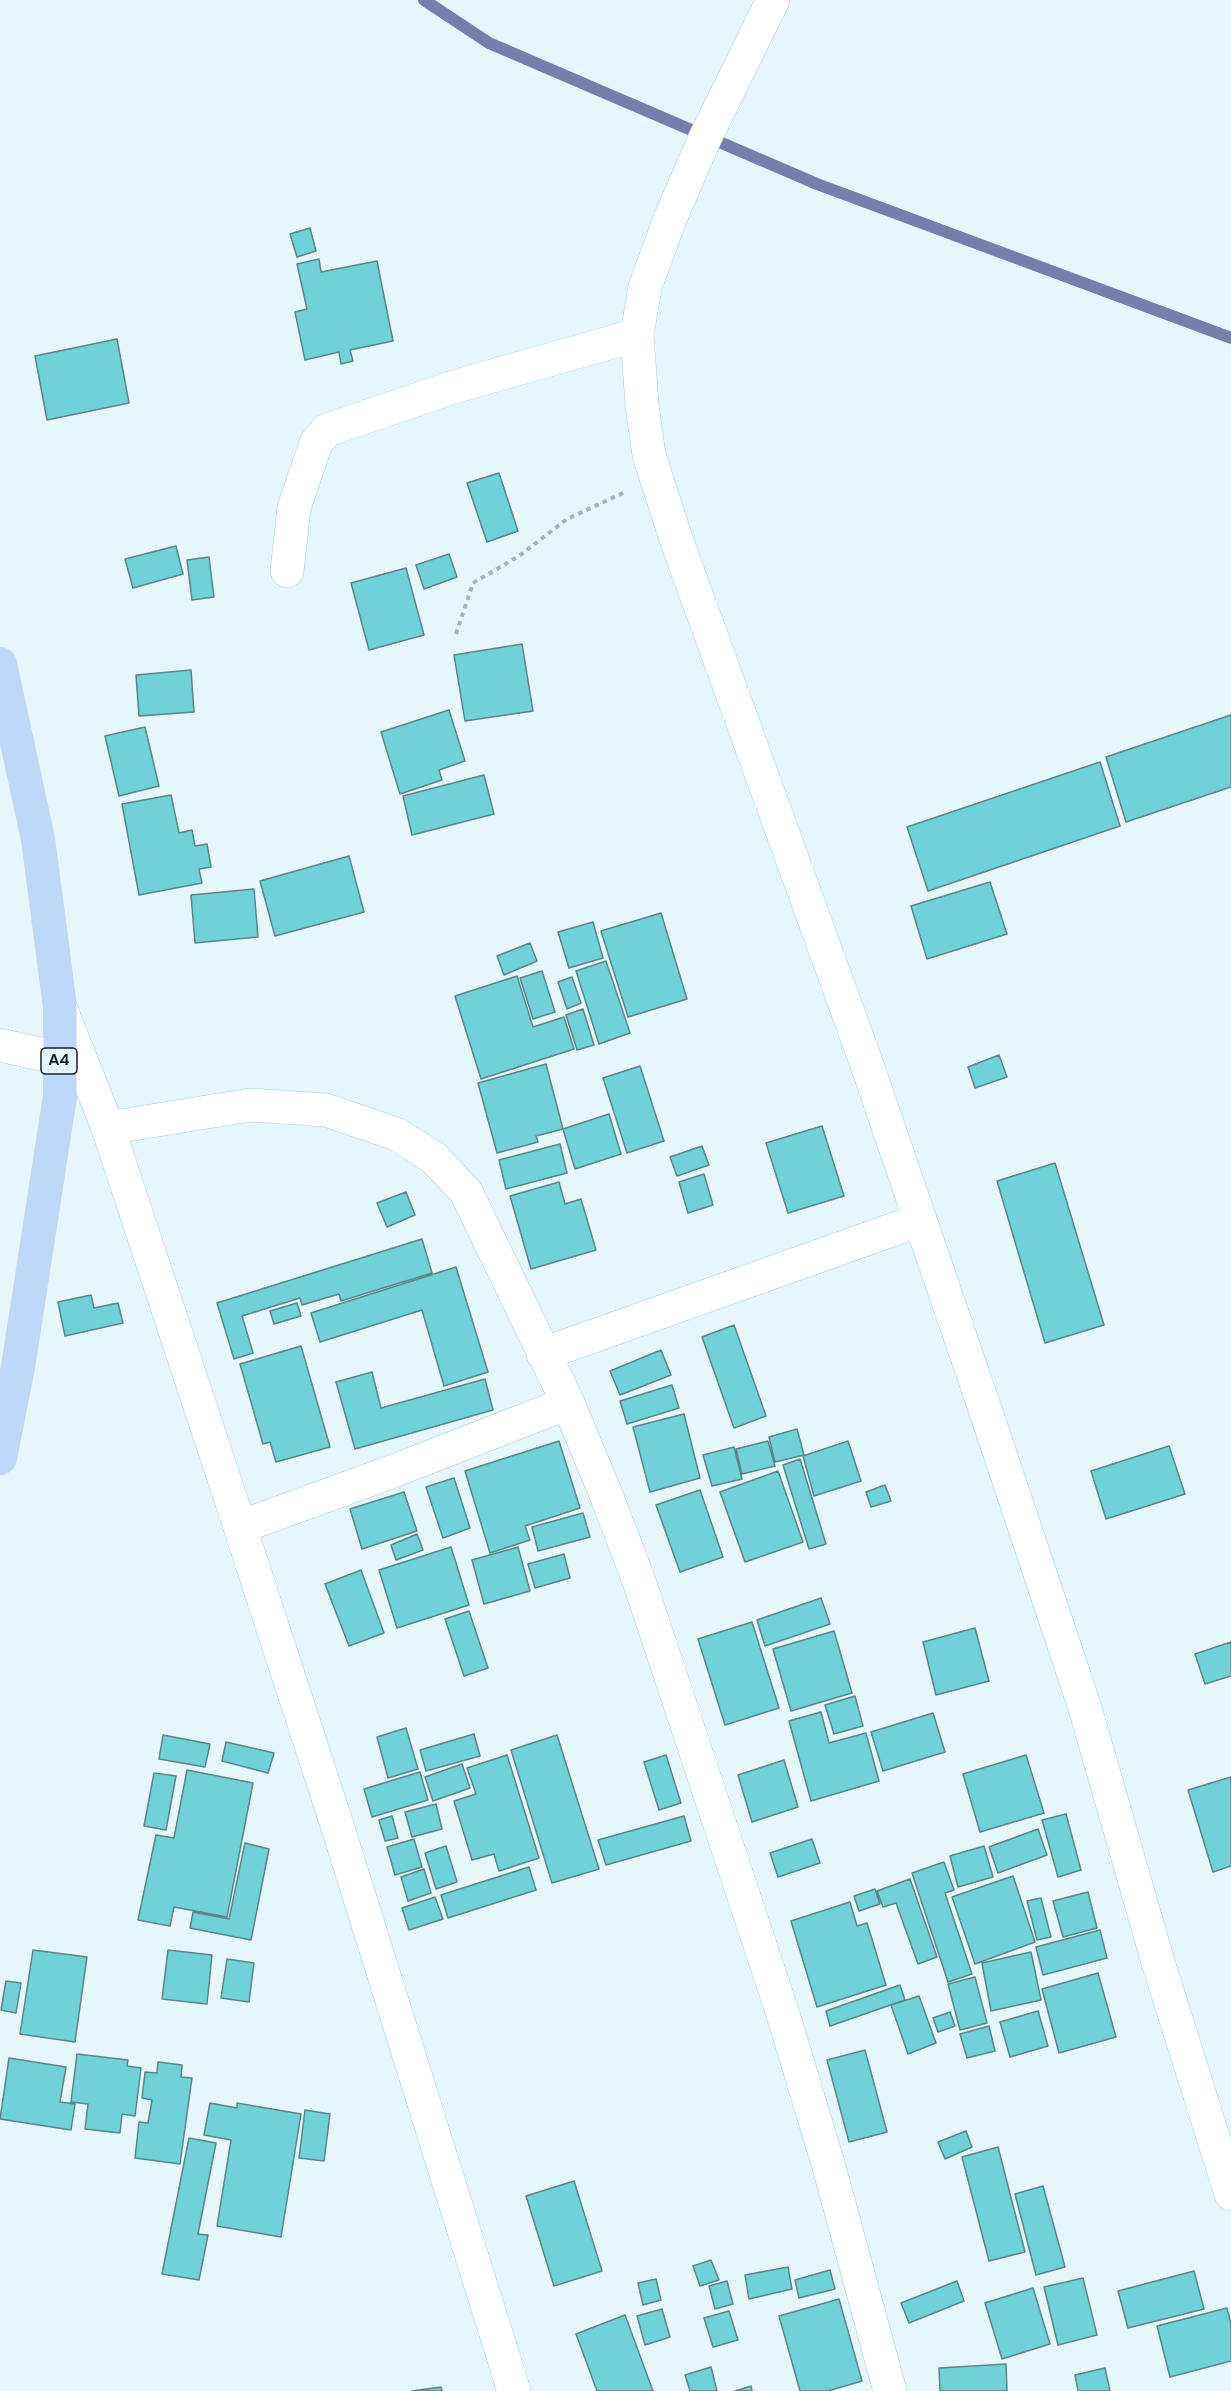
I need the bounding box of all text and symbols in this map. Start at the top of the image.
road number: A4 [41,1048,77,1074]

